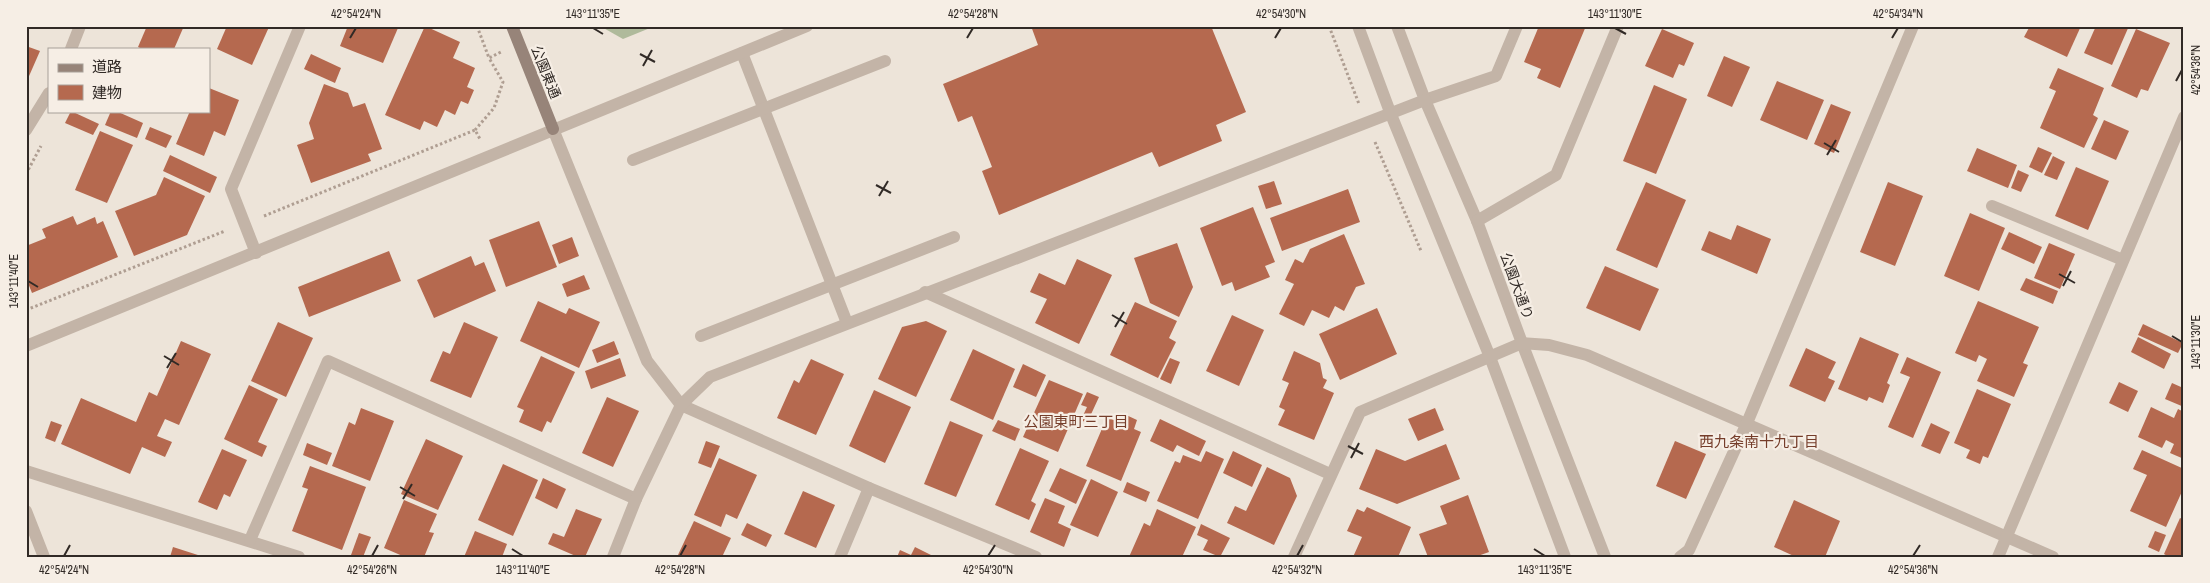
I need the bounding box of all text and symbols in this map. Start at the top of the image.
text: 42°54'24"N [331,6,381,22]
text: 143°11'35"E [566,6,620,22]
text: 42°54'28"N [948,6,998,22]
text: 42°54'30"N [1256,6,1306,22]
text: 143°11'30"E [1588,6,1642,22]
text: 42°54'34"N [1873,6,1923,22]
street label: 公園東通 [527,43,565,101]
text: 42°54'36"N [2188,45,2204,95]
legend [48,48,210,112]
text: 道路 [92,56,122,77]
text: 建物 [92,82,122,103]
street label: 公園大通り [1497,250,1537,322]
text: 143°11'40"E [6,254,22,308]
text: 143°11'30"E [2188,315,2204,369]
district label: 公園東町三丁目 [1023,411,1129,432]
district label: 西九条南十九丁目 [1699,431,1819,452]
text: 42°54'24"N [39,562,89,578]
text: 42°54'26"N [347,562,397,578]
text: 143°11'40"E [496,562,550,578]
text: 42°54'28"N [655,562,705,578]
text: 42°54'30"N [963,562,1013,578]
text: 42°54'32"N [1272,562,1322,578]
text: 143°11'35"E [1518,562,1572,578]
text: 42°54'36"N [1888,562,1938,578]

